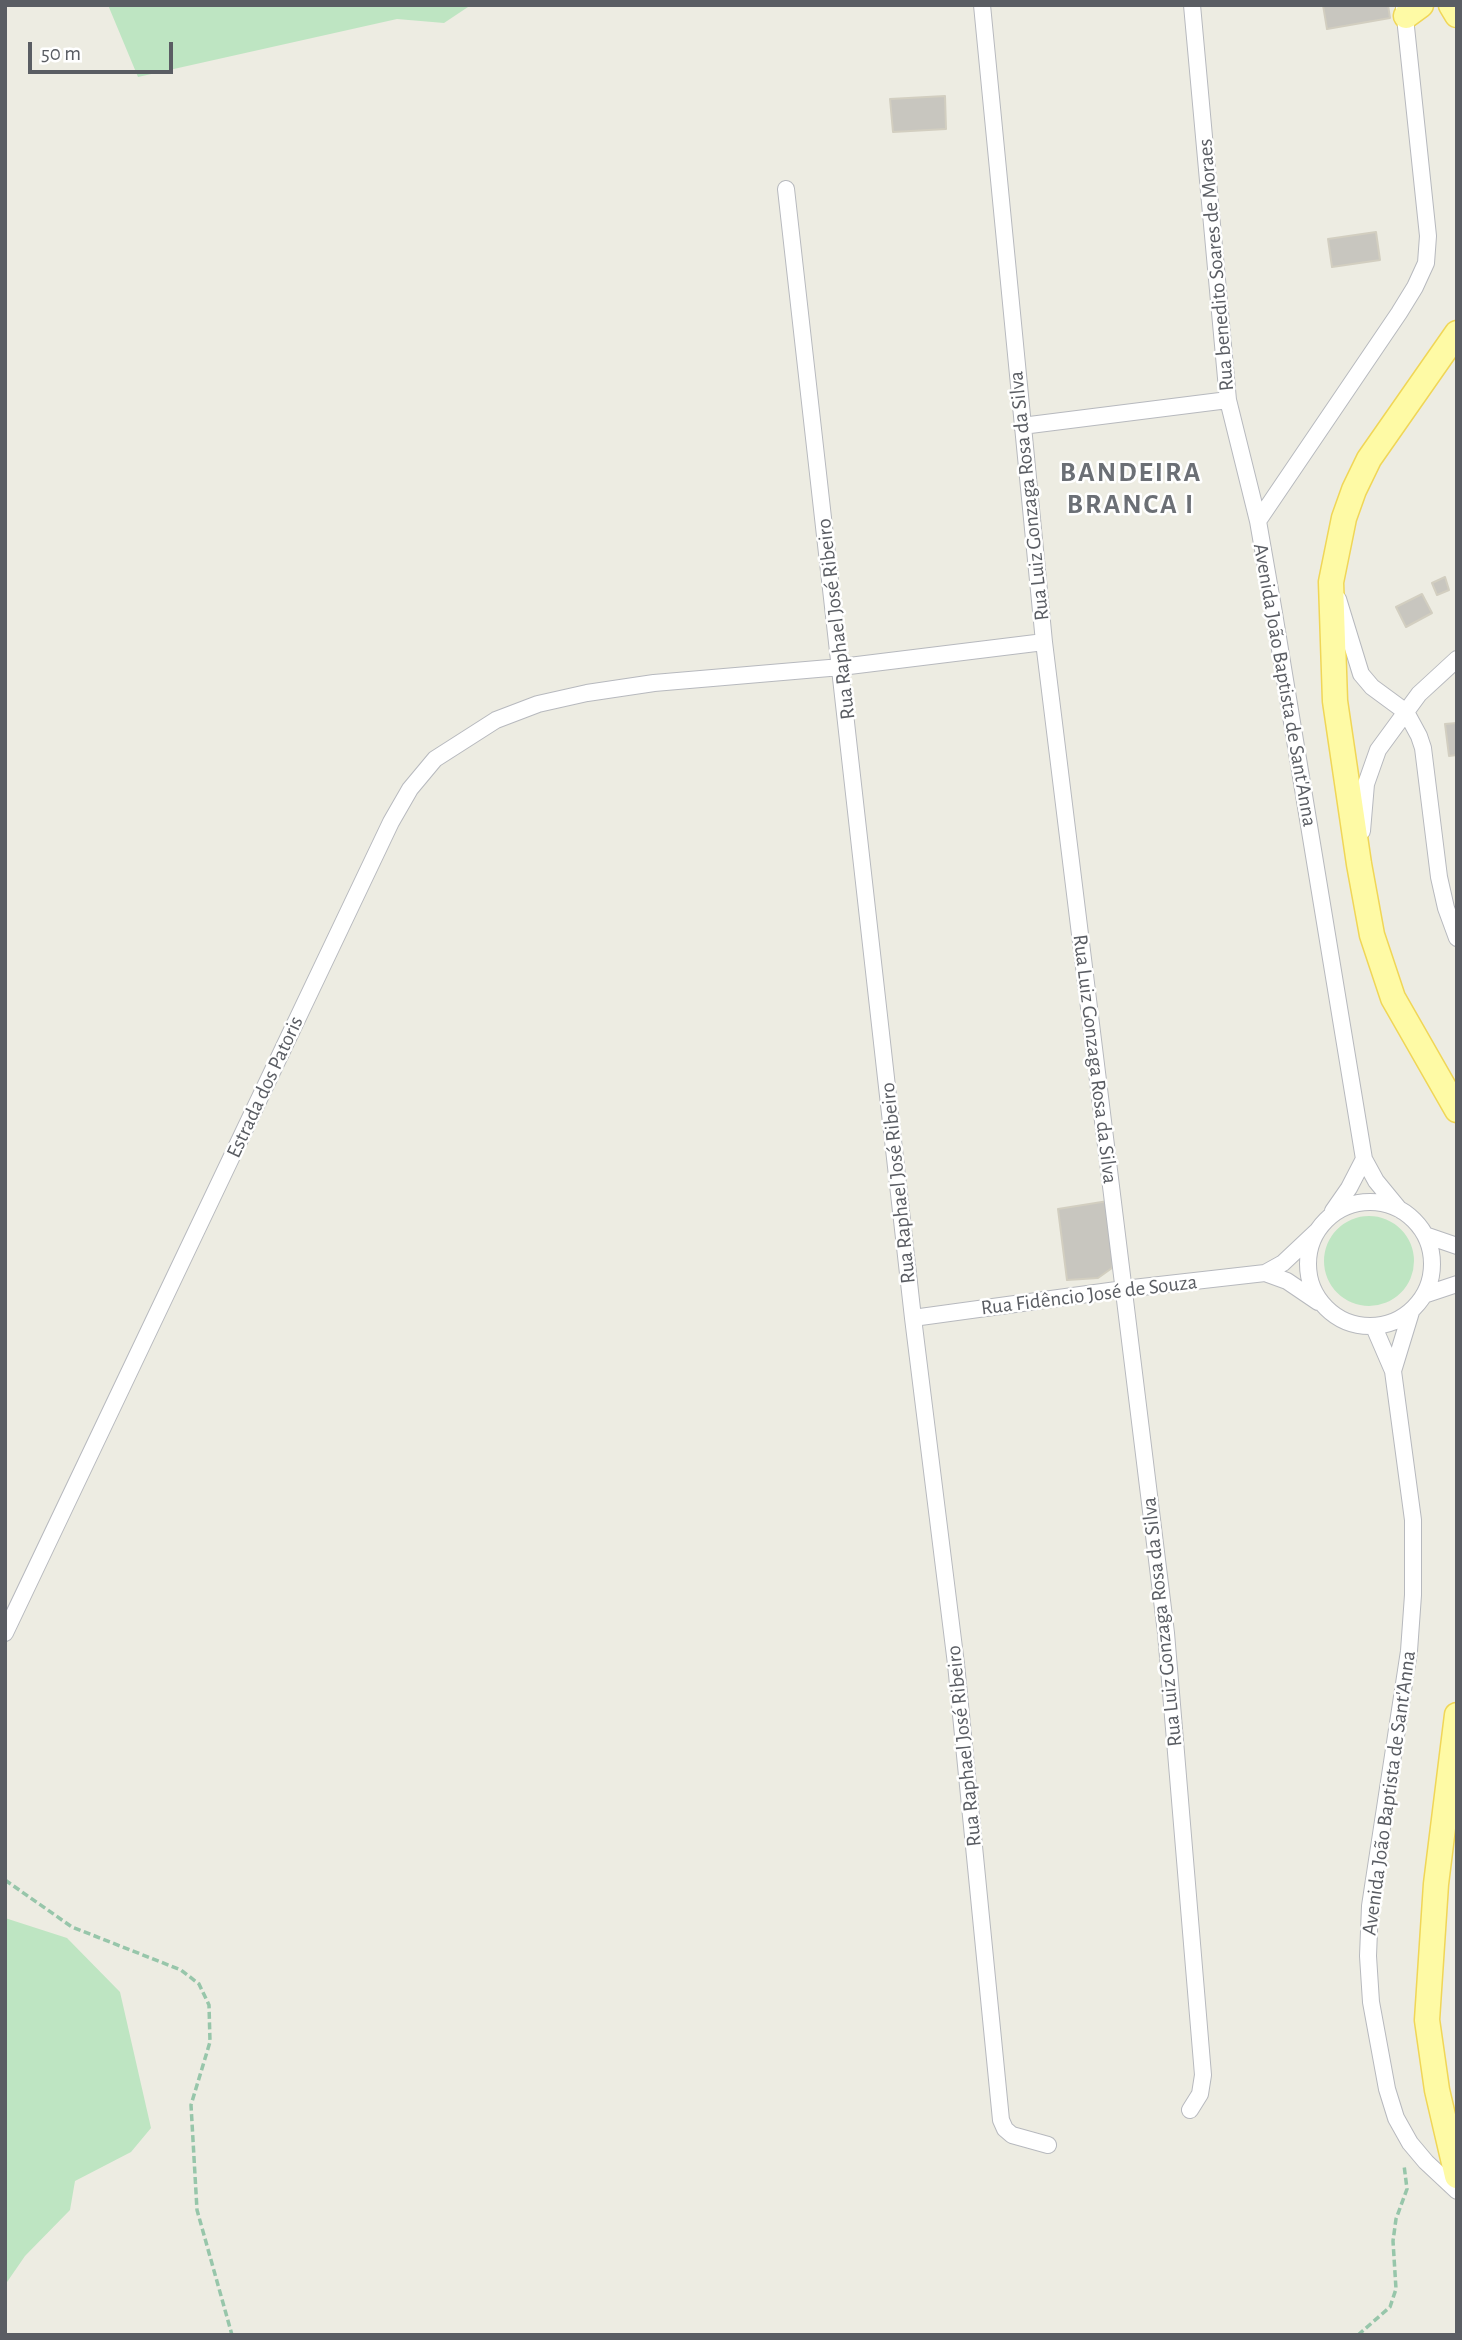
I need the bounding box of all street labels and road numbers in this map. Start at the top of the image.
street label: Rua benedito Soares de Moraes [1192,138,1240,392]
street label: Rua Luiz Gonzaga Rosa da Silva [1003,370,1055,622]
street label: Rua Raphael José Ribeiro [811,517,861,721]
street label: Avenida João Baptista de Sant'Anna [1248,541,1322,829]
street label: Rua Luiz Gonzaga Rosa da Silva [1067,933,1123,1185]
street label: Estrada dos Patoris [221,1012,309,1162]
street label: Rua Raphael José Ribeiro [875,1081,921,1285]
street label: Rua Fidêncio José de Souza [979,1269,1199,1321]
street label: Rua Luiz Gonzaga Rosa da Silva [1136,1496,1188,1748]
street label: Rua Raphael José Ribeiro [941,1644,987,1848]
street label: Avenida João Baptista de Sant'Anna [1357,1649,1421,1937]

